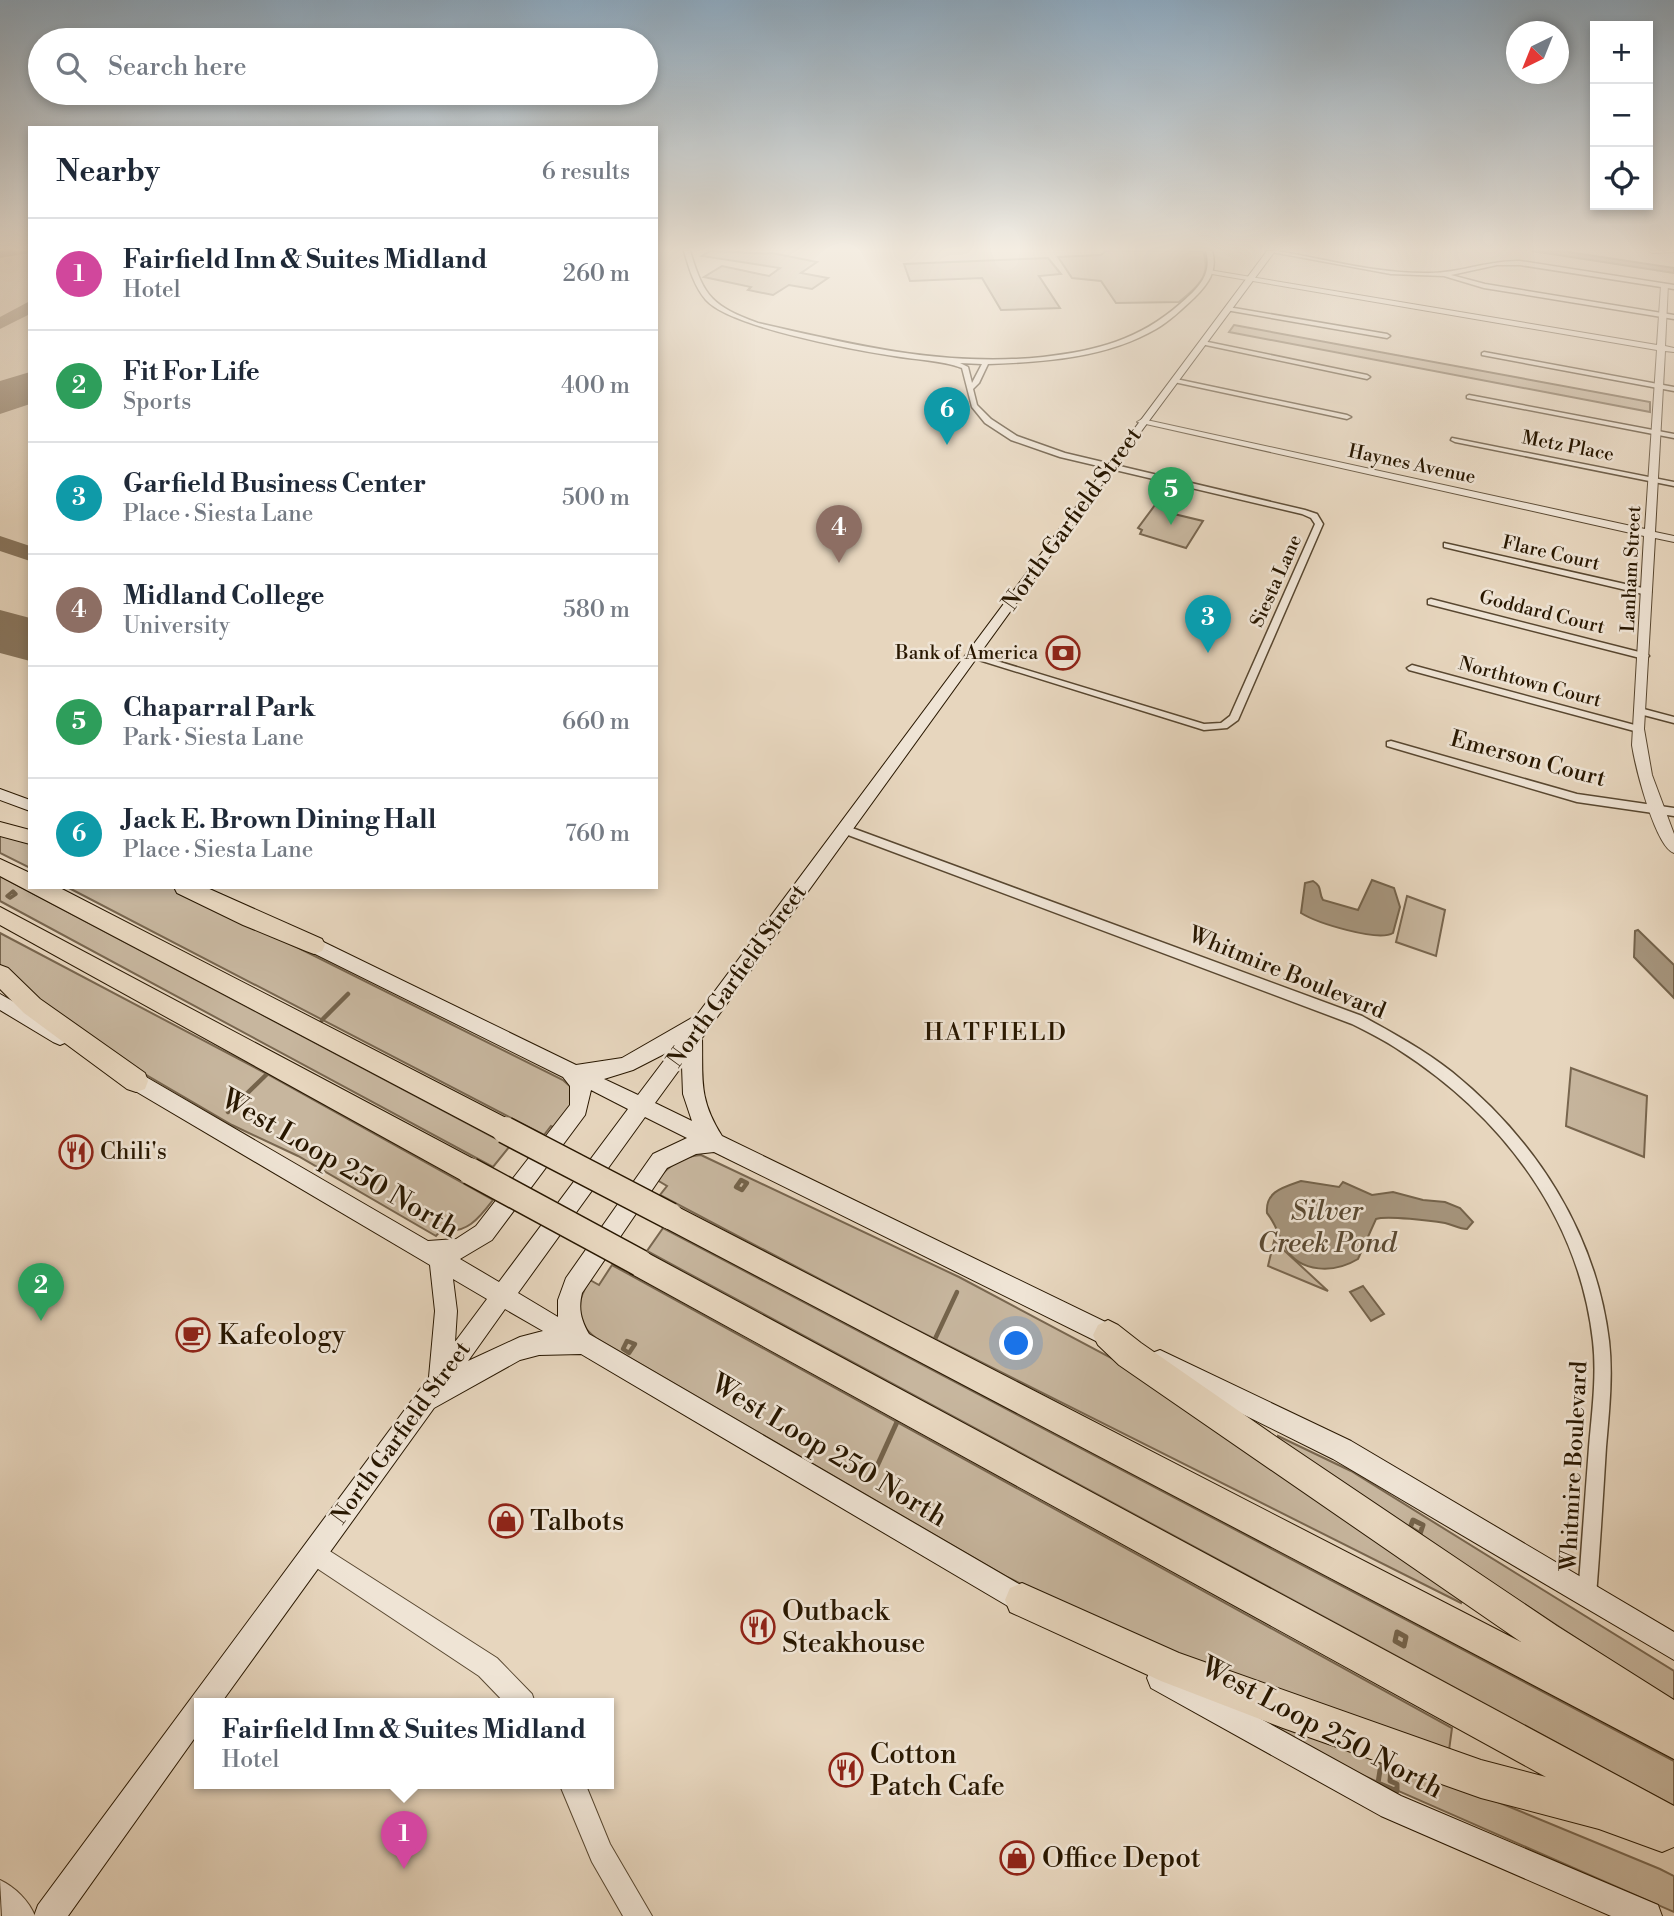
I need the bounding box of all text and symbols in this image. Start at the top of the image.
north arrow [1506,21,1569,84]
map controls [1590,21,1653,210]
button: + [1590,21,1653,84]
search box [28,28,658,105]
icon: search [52,48,90,86]
text: Search here [108,51,247,83]
button: − [1590,84,1653,147]
button: locate [1590,147,1653,210]
text: Nearby [56,153,160,191]
text: 6 results [542,158,630,186]
text: Fairfield Inn & Suites Midland [123,244,487,276]
text: 1 [73,260,85,288]
text: 260 m [563,260,630,288]
text: Hotel [123,276,181,304]
text: Fit For Life [123,356,260,388]
text: 2 [72,372,86,400]
text: 400 m [561,372,630,400]
pin: 6 [924,387,970,445]
text: Sports [123,388,191,416]
street label: North Garfield Street [996,422,1148,616]
street label: Metz Place [1520,425,1616,467]
street label: Haynes Avenue [1346,439,1478,489]
pin: 5 [1148,467,1194,525]
text: Garfield Business Center [123,468,426,500]
text: 3 [72,484,86,512]
text: 500 m [562,484,630,512]
text: Place · Siesta Lane [123,500,313,528]
pin: 4 [816,505,862,563]
street label: Lanham Street [1616,505,1646,633]
street label: Flare Court [1500,530,1602,576]
street label: Siesta Lane [1245,531,1307,631]
text: Midland College [123,580,324,612]
street label: Goddard Court [1477,585,1608,639]
pin: 3 [1185,595,1231,653]
text: 4 [71,596,87,624]
text: 580 m [563,596,630,624]
text: University [123,612,230,640]
bank icon: Bank of America [1044,634,1082,672]
place label: Bank of America [894,641,1038,665]
street label: Northtown Court [1456,651,1604,713]
text: Chaparral Park [123,692,315,724]
text: 5 [72,708,86,736]
text: 660 m [562,708,630,736]
text: Park · Siesta Lane [123,724,304,752]
street label: Emerson Court [1447,725,1609,793]
text: Jack E. Brown Dining Hall [123,804,436,836]
text: 6 [72,820,86,848]
text: 760 m [565,820,630,848]
text: Place · Siesta Lane [123,836,313,864]
street label: North Garfield Street [661,879,813,1073]
street label: Whitmire Boulevard [1183,920,1390,1025]
district label: HATFIELD [924,1018,1068,1048]
street label: West Loop 250 North [214,1081,466,1247]
restaurant icon: Chili's [57,1133,95,1171]
place label: Chili's [100,1138,167,1166]
water label: Silver Creek Pond [1257,1194,1398,1261]
pin: 2 [18,1263,64,1321]
cafe icon: Kafeology [174,1316,212,1354]
place label: Kafeology [218,1318,346,1353]
your location [999,1326,1033,1360]
street label: North Garfield Street [325,1336,477,1530]
street label: Whitmire Boulevard [1554,1360,1593,1573]
street label: West Loop 250 North [704,1366,954,1536]
shop icon: Talbots [487,1502,525,1540]
place label: Talbots [530,1504,624,1539]
place label: Outback Steakhouse [782,1594,925,1661]
restaurant icon: Outback Steakhouse [739,1608,777,1646]
street label: West Loop 250 North [1194,1649,1450,1807]
popup [194,1698,614,1789]
text: Fairfield Inn & Suites Midland [222,1714,586,1746]
place label: Cotton Patch Cafe [870,1737,1005,1804]
text: Hotel [222,1746,279,1774]
restaurant icon: Cotton Patch Cafe [827,1751,865,1789]
pin: 1 [381,1811,427,1869]
shop icon: Office Depot [998,1839,1036,1877]
place label: Office Depot [1042,1841,1201,1876]

